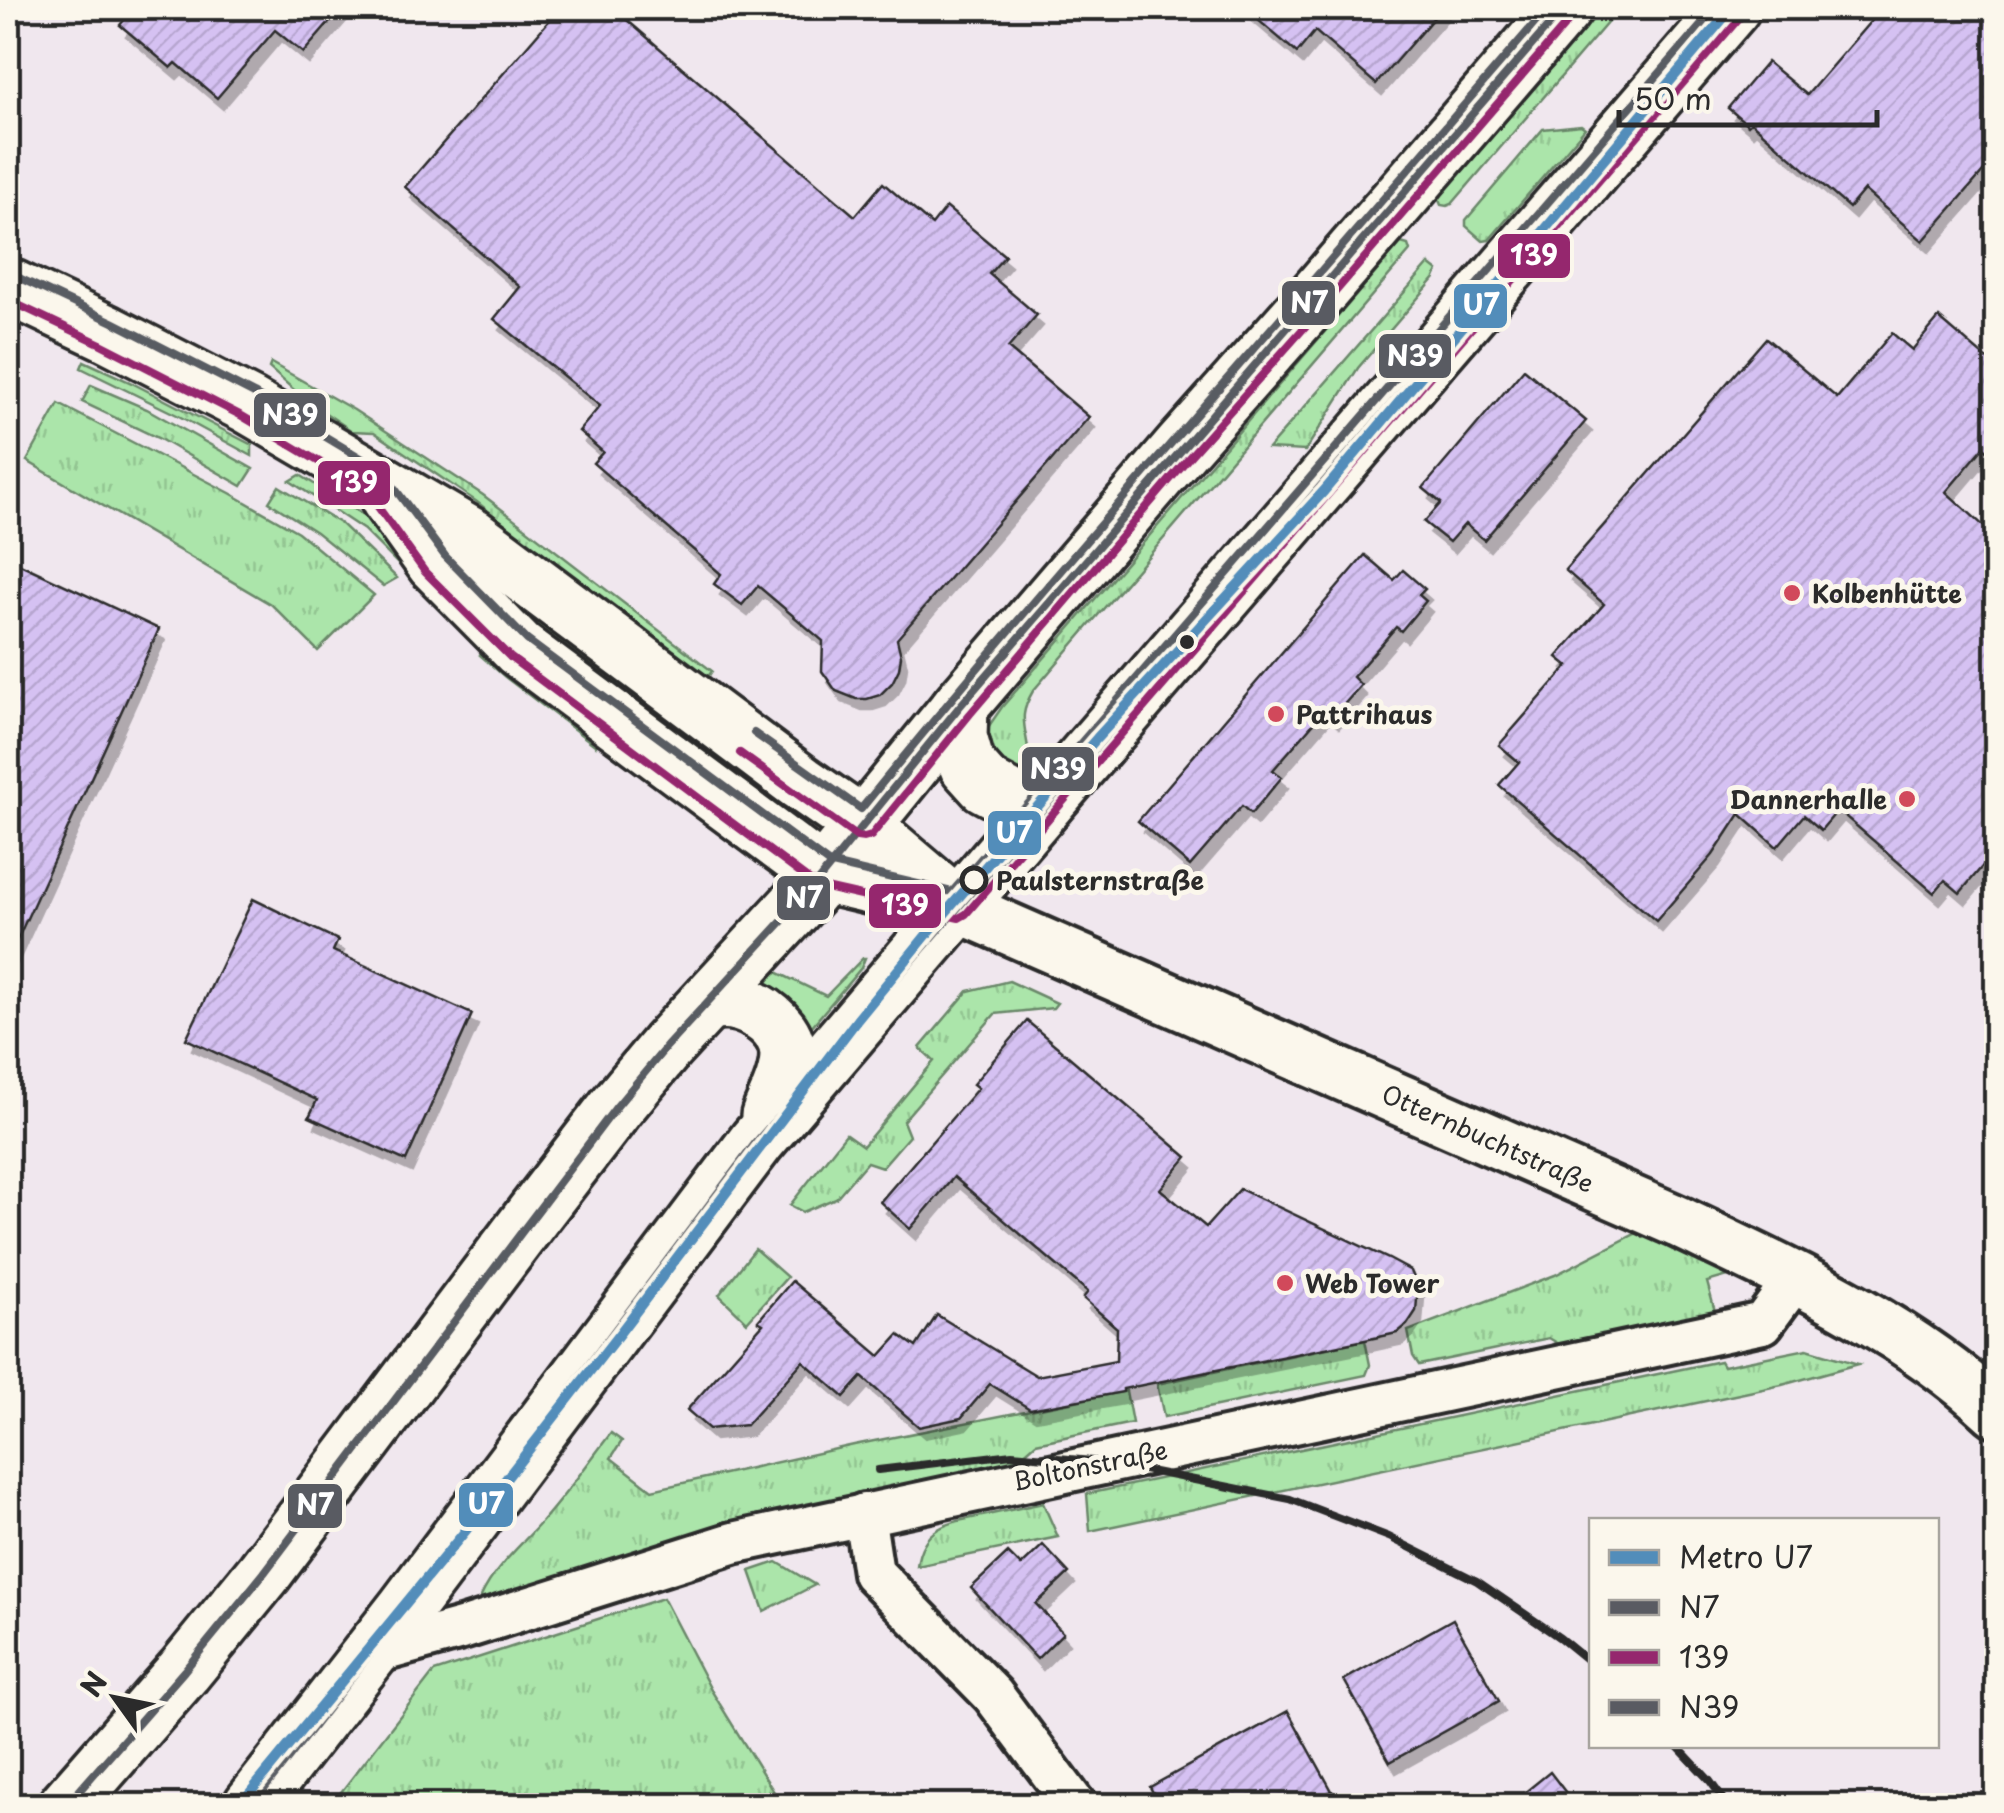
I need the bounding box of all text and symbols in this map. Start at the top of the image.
scale bar [1619,65,1876,127]
text: 50 m [1634,75,1712,120]
line badge: 139 [1496,232,1572,280]
text: 139 [1510,232,1558,275]
line badge: N7 [1280,279,1337,327]
text: N7 [1290,280,1329,323]
line badge: U7 [1452,282,1509,330]
text: U7 [1462,282,1501,325]
line badge: N39 [1377,332,1453,380]
text: N39 [1387,333,1443,376]
line badge: N39 [252,391,328,439]
text: N39 [262,392,318,435]
line badge: 139 [316,459,392,507]
text: 139 [330,459,378,502]
place label: Kolbenhütte [1812,574,1962,612]
marker: Kolbenhütte [1781,582,1803,604]
unlabelled marker [1177,632,1197,652]
place label: Pattrihaus [1296,695,1432,733]
marker: Pattrihaus [1265,703,1287,725]
line badge: N39 [1020,745,1096,793]
text: N39 [1030,746,1086,789]
place label: Dannerhalle [1729,780,1887,818]
marker: Dannerhalle [1896,788,1918,810]
line badge: U7 [986,809,1043,857]
text: U7 [995,810,1034,853]
place label: Paulsternstraße [996,861,1204,899]
marker: Paulsternstraße [961,867,987,893]
line badge: N7 [775,874,832,922]
text: N7 [785,875,824,918]
line badge: 139 [867,882,943,930]
text: 139 [881,882,929,925]
street label: Otternbuchtstraße [1376,1074,1600,1202]
place label: Web Tower [1305,1264,1440,1302]
marker: Web Tower [1274,1272,1296,1294]
street label: Boltonstraße [1009,1430,1171,1500]
line badge: U7 [457,1481,515,1529]
text: U7 [467,1481,506,1524]
line badge: N7 [286,1482,344,1530]
text: N7 [296,1482,335,1525]
legend [1589,1518,1939,1748]
text: Metro U7 [1679,1533,1813,1578]
text: N7 [1679,1583,1720,1628]
text: 139 [1679,1633,1729,1678]
north arrow [65,1648,165,1748]
text: N [69,1663,117,1705]
text: N39 [1679,1683,1739,1728]

